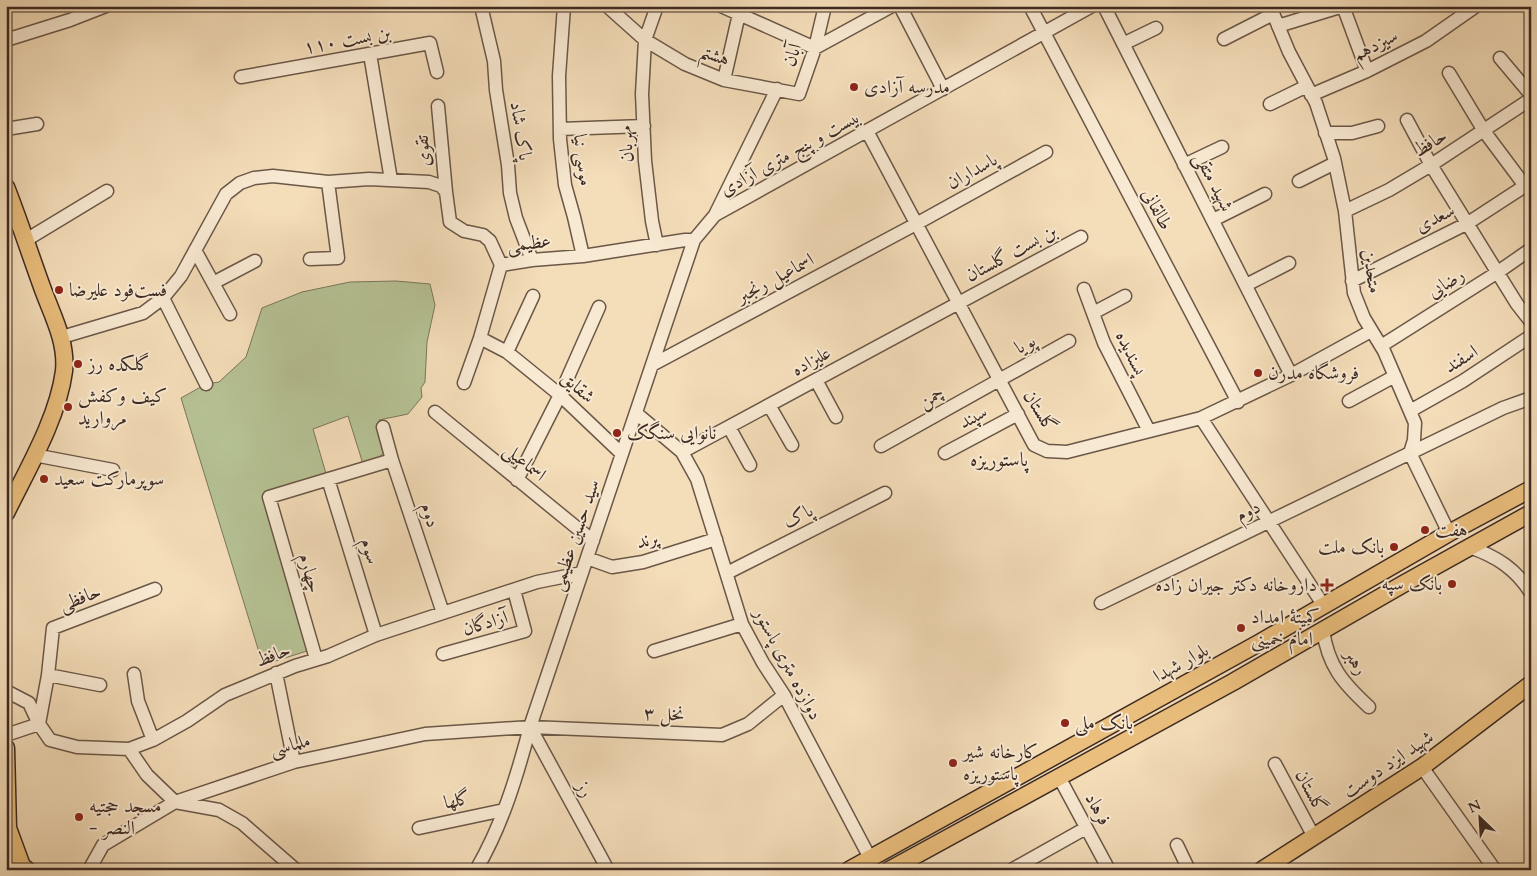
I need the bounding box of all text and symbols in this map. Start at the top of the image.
street label: بن بست ۱۱۰ [301,19,393,60]
street label: سیزدهم [1348,22,1405,72]
street label: هشتم [694,38,734,78]
street label: آبان [776,38,809,70]
place label: مدرسه آزادی [864,74,950,100]
marker: مدرسه آزادی [848,81,860,93]
street label: پاک شاد [503,100,539,164]
street label: بیست و پنج متری آزادی [715,104,867,206]
street label: حافظ [1408,123,1452,163]
street label: مهربان [612,125,640,163]
street label: موسی نیا [567,133,599,187]
street label: تقوی [409,134,437,168]
street label: پاسداران [942,146,1003,196]
street label: شهید متقی [1188,148,1240,216]
street label: طالقانی [1135,183,1179,235]
street label: سعدی [1411,197,1459,239]
street label: بن بست گلستان [961,218,1062,288]
street label: عظیمی [506,227,552,259]
street label: اسماعیل رنجبر [730,247,819,310]
street label: متحدین [1356,247,1388,295]
street label: رضایی [1423,262,1469,304]
place label: فست‌فود علیرضا [69,277,167,303]
marker: فست‌فود علیرضا [53,284,65,296]
street label: پسندیده [1109,326,1154,381]
street label: پویا [1010,327,1041,360]
street label: اسفند [1439,339,1483,379]
street label: علیزاده [787,340,835,382]
place label: گلکده رز [86,351,150,377]
marker: گلکده رز [72,358,84,370]
place label: فروشگاه مدرن [1268,360,1359,386]
street label: شقایق [555,365,601,409]
marker: فروشگاه مدرن [1252,367,1264,379]
street label: چمن [914,379,948,415]
place label: کیف و‌کفش مروارید [78,383,167,431]
street label: گلستان [1017,385,1063,437]
street label: سپند [954,399,992,435]
marker: کیف و‌کفش مروارید [62,401,74,413]
place label: نانوایی سنگک [627,420,716,446]
marker: نانوایی سنگک [611,427,623,439]
street label: اسماعیلی [498,437,552,488]
district label: پاستوریزه [970,446,1029,474]
place label: سوپرمارکت سعید [54,466,164,492]
marker: سوپرمارکت سعید [38,473,50,485]
street label: سید حسین عظیمی [544,476,606,594]
street label: دوم [1231,494,1266,531]
street label: پاک [778,497,819,535]
street label: دوم [411,499,446,532]
place label: هفت [1435,517,1468,543]
street label: پرند [633,524,662,555]
marker: هفت [1419,524,1431,536]
place label: بانک ملت [1318,534,1384,560]
street label: سوم [351,535,386,568]
marker: بانک ملت [1388,541,1400,553]
street label: چهارم [289,550,328,597]
place label: بانک سپه [1381,571,1442,597]
place label: داروخانه دکتر جیران زاده [1155,572,1317,598]
street label: حافظی [55,578,105,618]
marker: بانک سپه [1446,578,1458,590]
marker: داروخانه دکتر جیران زاده [1321,579,1333,591]
street label: دوازده متری پاستور [747,602,828,725]
street label: آزادگان [459,604,513,642]
place label: کمیتهٔ امداد امام خمینی [1251,604,1320,655]
marker: کمیتهٔ امداد امام خمینی [1235,622,1247,634]
street label: حافظ [252,636,294,674]
street label: بلوار شهدا [1149,637,1213,689]
street label: رهبر [1337,642,1374,680]
street label: نخل ۳ [643,700,685,728]
place label: بانک ملی [1075,710,1133,737]
marker: بانک ملی [1059,717,1071,729]
street label: شهید ایزد دوست [1337,724,1439,804]
street label: ملماسی [267,727,313,763]
place label: کارخانه شیر پاستوریزه [961,739,1038,787]
marker: کارخانه شیر پاستوریزه [947,757,959,769]
street label: گلستان [1289,765,1333,817]
street label: رز [569,774,600,802]
street label: گلها [441,785,473,815]
street label: فرهاد [1079,788,1117,830]
place label: مسجد حجتیه - النصر [89,793,161,841]
north arrow [1454,794,1504,844]
text: N [1465,795,1484,818]
marker: مسجد حجتیه - النصر [73,811,85,823]

